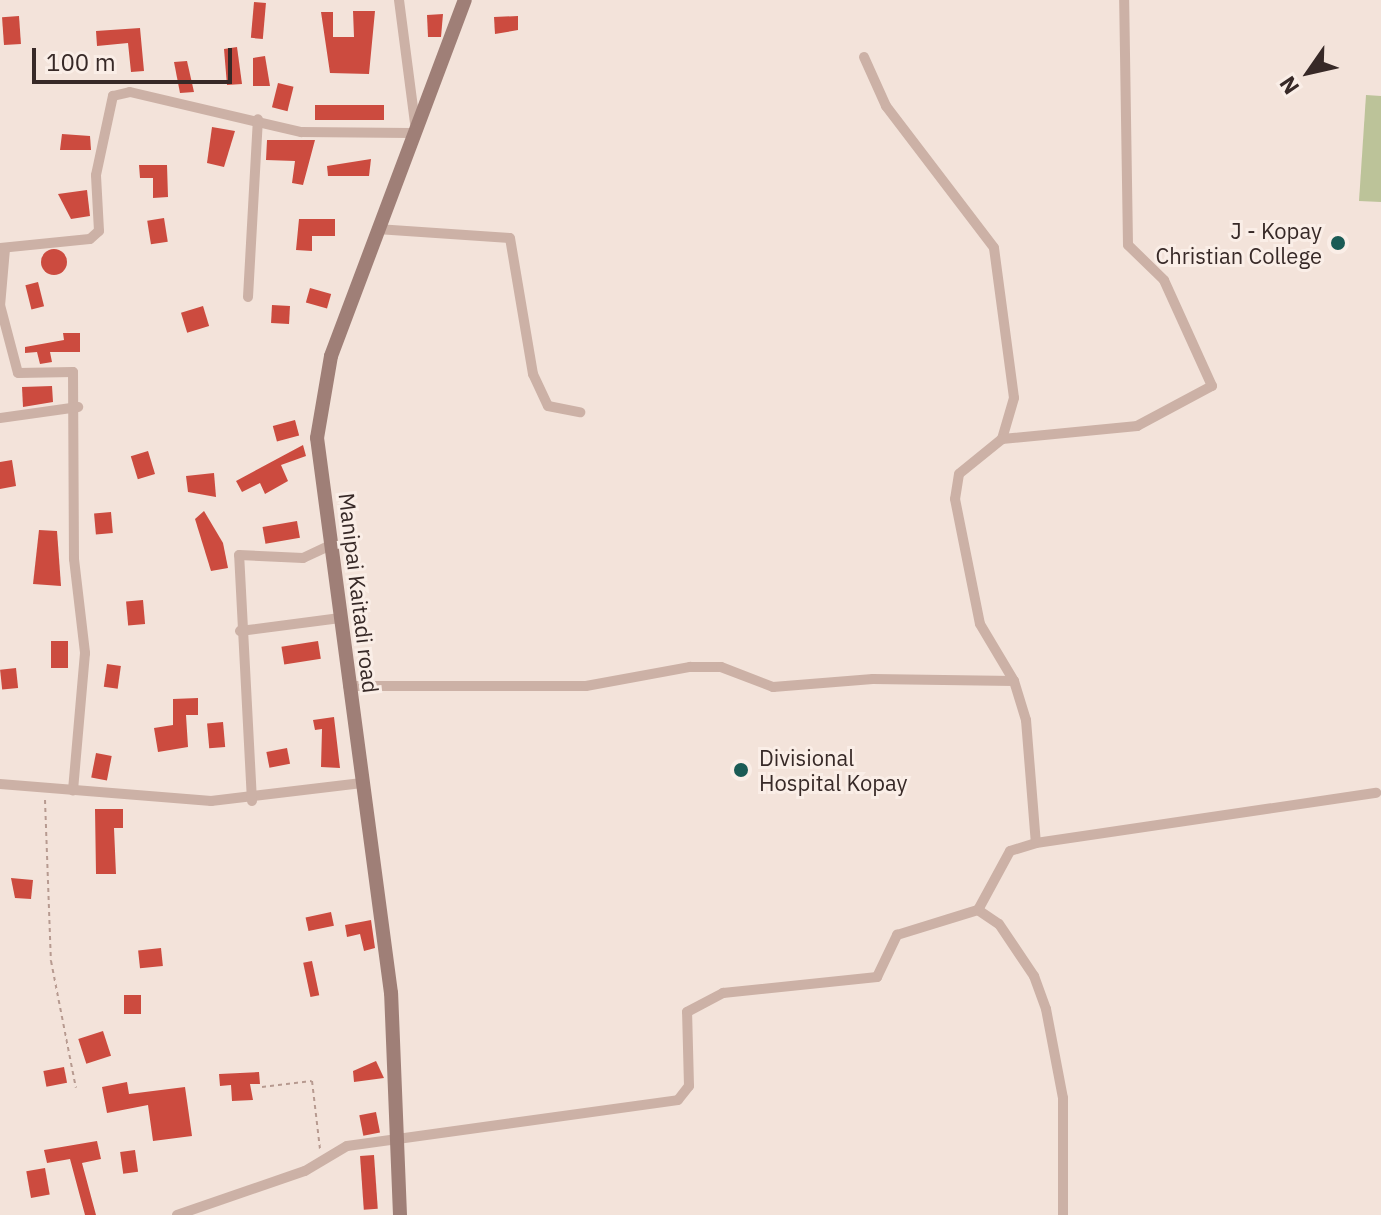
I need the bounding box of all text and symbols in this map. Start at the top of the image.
scale bar [36,32,236,82]
north arrow [1269,32,1349,112]
text: 100 m [46,46,116,78]
text: N [1272,71,1305,100]
place label: J - Kopay Christian College [1156,217,1322,268]
marker: J - Kopay Christian College [1329,234,1347,252]
street label: Manipai Kaitadi road [334,491,384,695]
place label: Divisional Hospital Kopay [759,744,908,796]
marker: Divisional Hospital Kopay [730,759,752,781]

